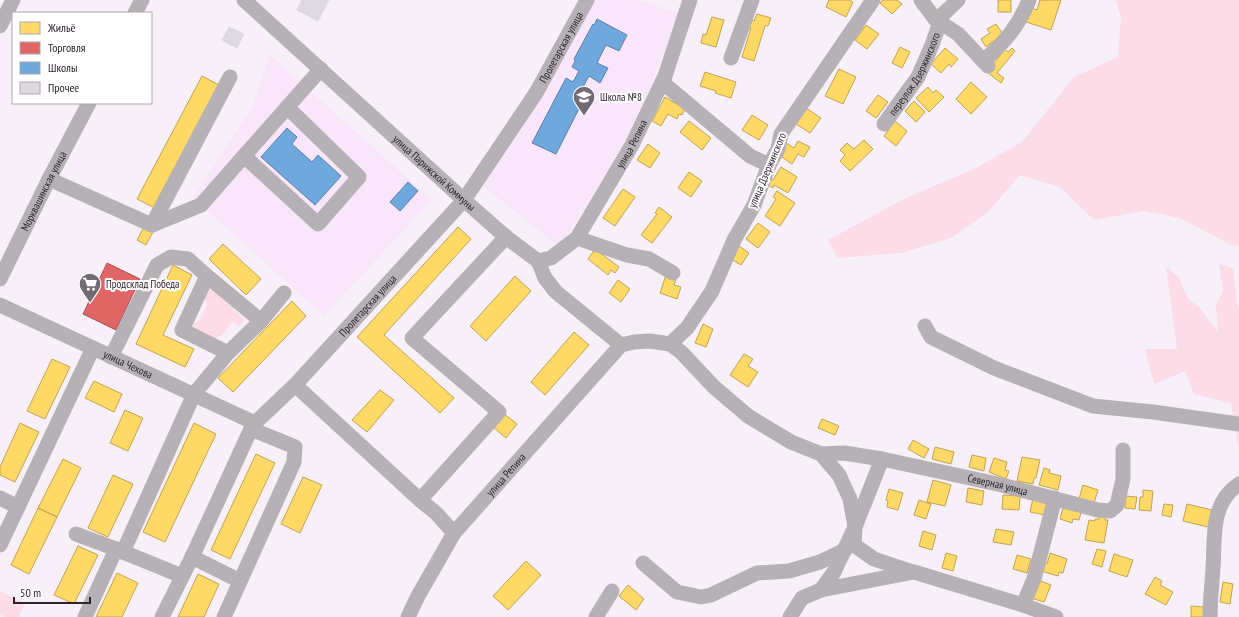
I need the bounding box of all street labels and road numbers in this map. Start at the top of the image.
street label: Пролетарская улица [536,9,586,85]
street label: переулок Дзержинского [885,30,943,118]
street label: улица Репина [613,117,650,171]
street label: улица Дзержинского [745,130,789,210]
street label: улица Парижской Коммуны [390,132,478,214]
street label: Морквашинская улица [18,149,69,233]
street label: Пролетарская улица [336,272,399,339]
street label: улица Чехова [101,347,155,382]
street label: улица Репина [483,450,529,499]
street label: Северная улица [966,471,1029,498]

